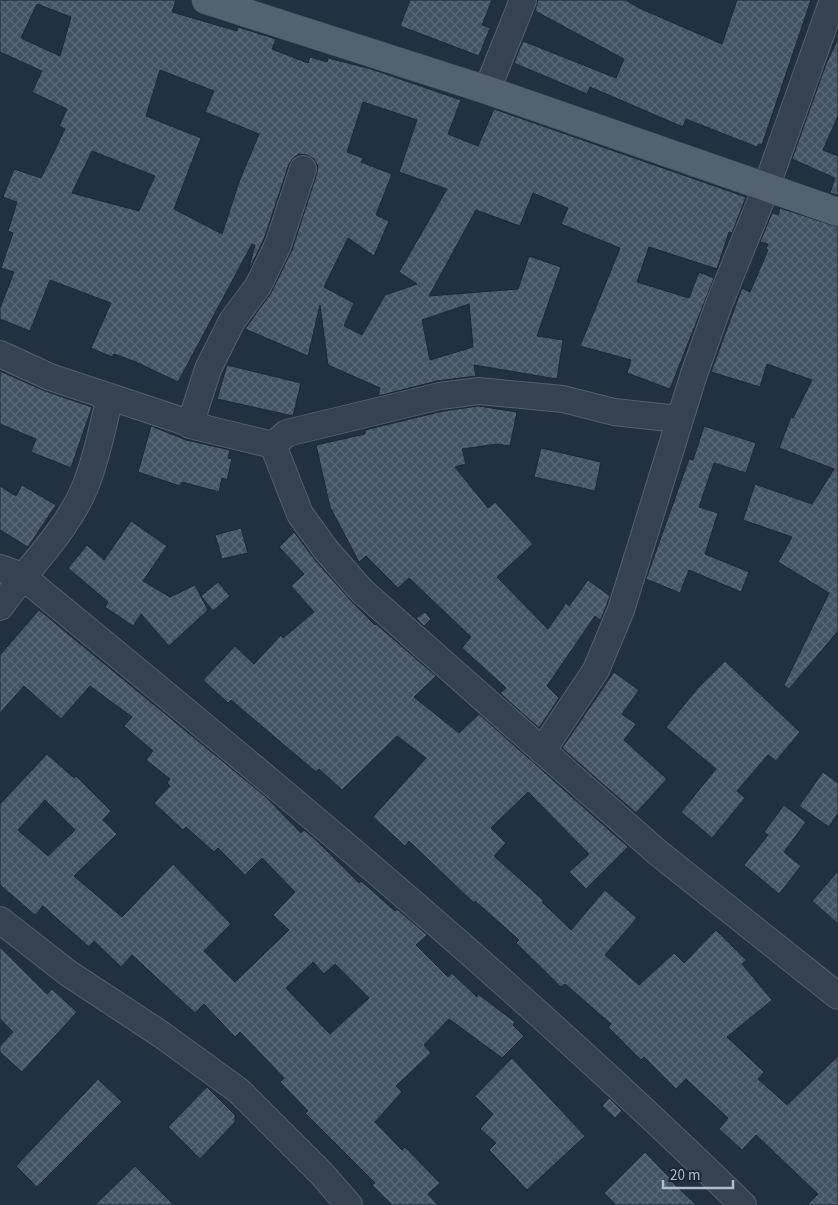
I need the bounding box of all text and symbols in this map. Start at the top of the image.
scale bar [663,1158,733,1190]
text: 20 m [670,1165,700,1186]

